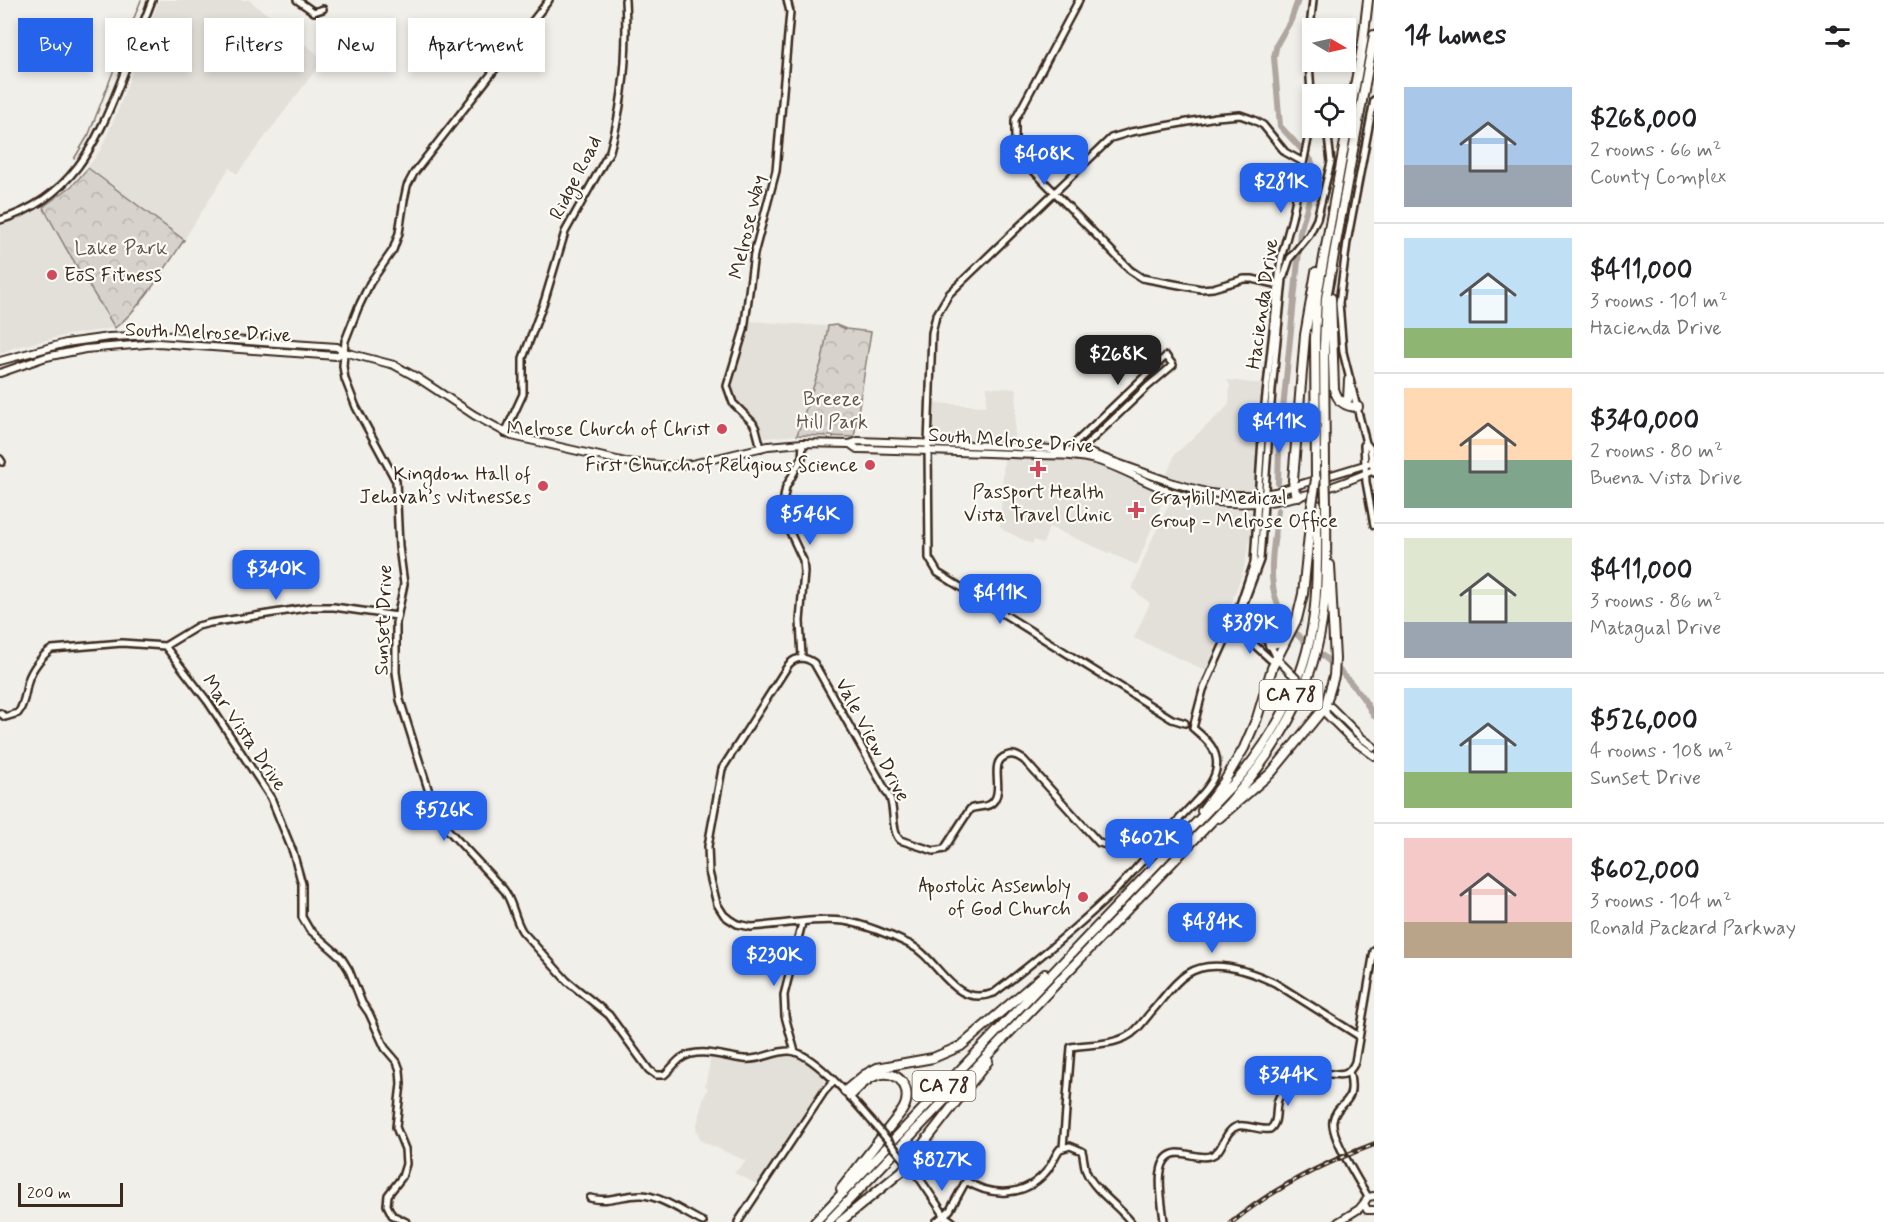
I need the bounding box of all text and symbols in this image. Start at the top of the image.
chip: Buy [18,18,93,72]
chip: Rent [105,18,192,72]
chip: Filters [204,18,304,72]
chip: New [316,18,396,72]
chip: Apartment [408,18,545,72]
north arrow [1302,18,1356,72]
map controls [1302,18,1356,138]
text: 14 homes [1404,19,1506,53]
icon: filters [1821,20,1854,53]
button: locate [1302,84,1356,138]
text: $268,000 [1590,103,1697,137]
icon: home [1452,111,1524,183]
street label: Ridge Road [543,131,610,225]
pin: $408K [1002,135,1086,186]
text: 2 rooms · 66 m² [1590,137,1721,164]
text: $408K [1014,141,1074,168]
pin: $281K [1239,163,1323,214]
text: County Complex [1590,164,1726,191]
text: $281K [1254,169,1308,196]
street label: Melrose Way [723,172,773,282]
park label: Lake Park [74,235,168,262]
street label: Hacienda Drive [1240,237,1286,371]
text: $411,000 [1590,254,1692,288]
place label: EōS Fitness [64,262,162,289]
icon: home [1452,262,1524,334]
marker: EōS Fitness [45,268,59,282]
text: 3 rooms · 101 m² [1590,288,1728,315]
text: Hacienda Drive [1590,315,1722,342]
street label: South Melrose Drive [124,317,292,349]
pin: $268K [1076,335,1160,386]
text: $268K [1089,341,1147,368]
park label: Breeze Hill Park [796,386,868,436]
pin: $411K [1237,403,1321,454]
text: $340,000 [1590,404,1699,438]
text: $411K [1252,409,1306,436]
icon: home [1452,412,1524,484]
place label: Melrose Church of Christ [507,416,710,443]
marker: Melrose Church of Christ [715,422,729,436]
street label: South Melrose Drive [927,422,1095,460]
text: 2 rooms · 80 m² [1590,438,1723,465]
place label: First Church of Religious Science [585,452,858,479]
marker: First Church of Religious Science [863,458,877,472]
marker: Passport Health Vista Travel Clinic [1029,460,1047,478]
place label: Kingdom Hall of Jehovah’s Witnesses [359,461,531,511]
text: Buena Vista Drive [1590,465,1742,492]
marker: Kingdom Hall of Jehovah’s Witnesses [536,479,550,493]
place label: Passport Health Vista Travel Clinic [964,479,1112,529]
place label: Graybill Medical Group - Melrose Office [1150,485,1338,535]
pin: $546K [768,495,852,546]
text: $546K [780,501,840,528]
marker: Graybill Medical Group - Melrose Office [1127,501,1145,519]
pin: $340K [234,550,318,601]
text: $411,000 [1590,554,1692,588]
text: $340K [246,556,306,583]
icon: home [1452,562,1524,634]
street label: Sunset Drive [369,564,399,676]
pin: $411K [958,574,1042,625]
text: $411K [973,580,1027,607]
text: 3 rooms · 86 m² [1590,588,1722,615]
pin: $389K [1208,604,1292,655]
text: $389K [1222,610,1278,637]
text: Matagual Drive [1590,615,1721,642]
street label: Mar Vista Drive [195,670,293,796]
street label: Vale View Drive [828,674,916,806]
road number: CA 78 [1260,680,1322,710]
text: $526,000 [1590,704,1698,738]
icon: home [1452,712,1524,784]
text: 4 rooms · 108 m² [1590,738,1733,765]
text: Sunset Drive [1590,765,1701,792]
pin: $526K [402,791,486,842]
text: $526K [415,797,473,824]
pin: $602K [1107,819,1191,870]
text: $602K [1119,825,1179,852]
text: $602,000 [1590,854,1700,888]
icon: home [1452,862,1524,934]
place label: Apostolic Assembly of God Church [918,873,1071,923]
text: 3 rooms · 104 m² [1590,888,1732,915]
marker: Apostolic Assembly of God Church [1076,890,1090,904]
pin: $484K [1170,903,1254,954]
text: $484K [1182,909,1242,936]
text: Ronald Packard Parkway [1590,915,1796,942]
pin: $230K [732,936,816,987]
text: $230K [746,942,802,969]
pin: $344K [1246,1056,1330,1107]
text: $344K [1259,1062,1317,1089]
road number: CA 78 [912,1071,976,1101]
pin: $827K [900,1141,984,1192]
text: $827K [913,1147,971,1174]
scale bar [18,1180,123,1208]
text: 200 m [27,1183,71,1204]

